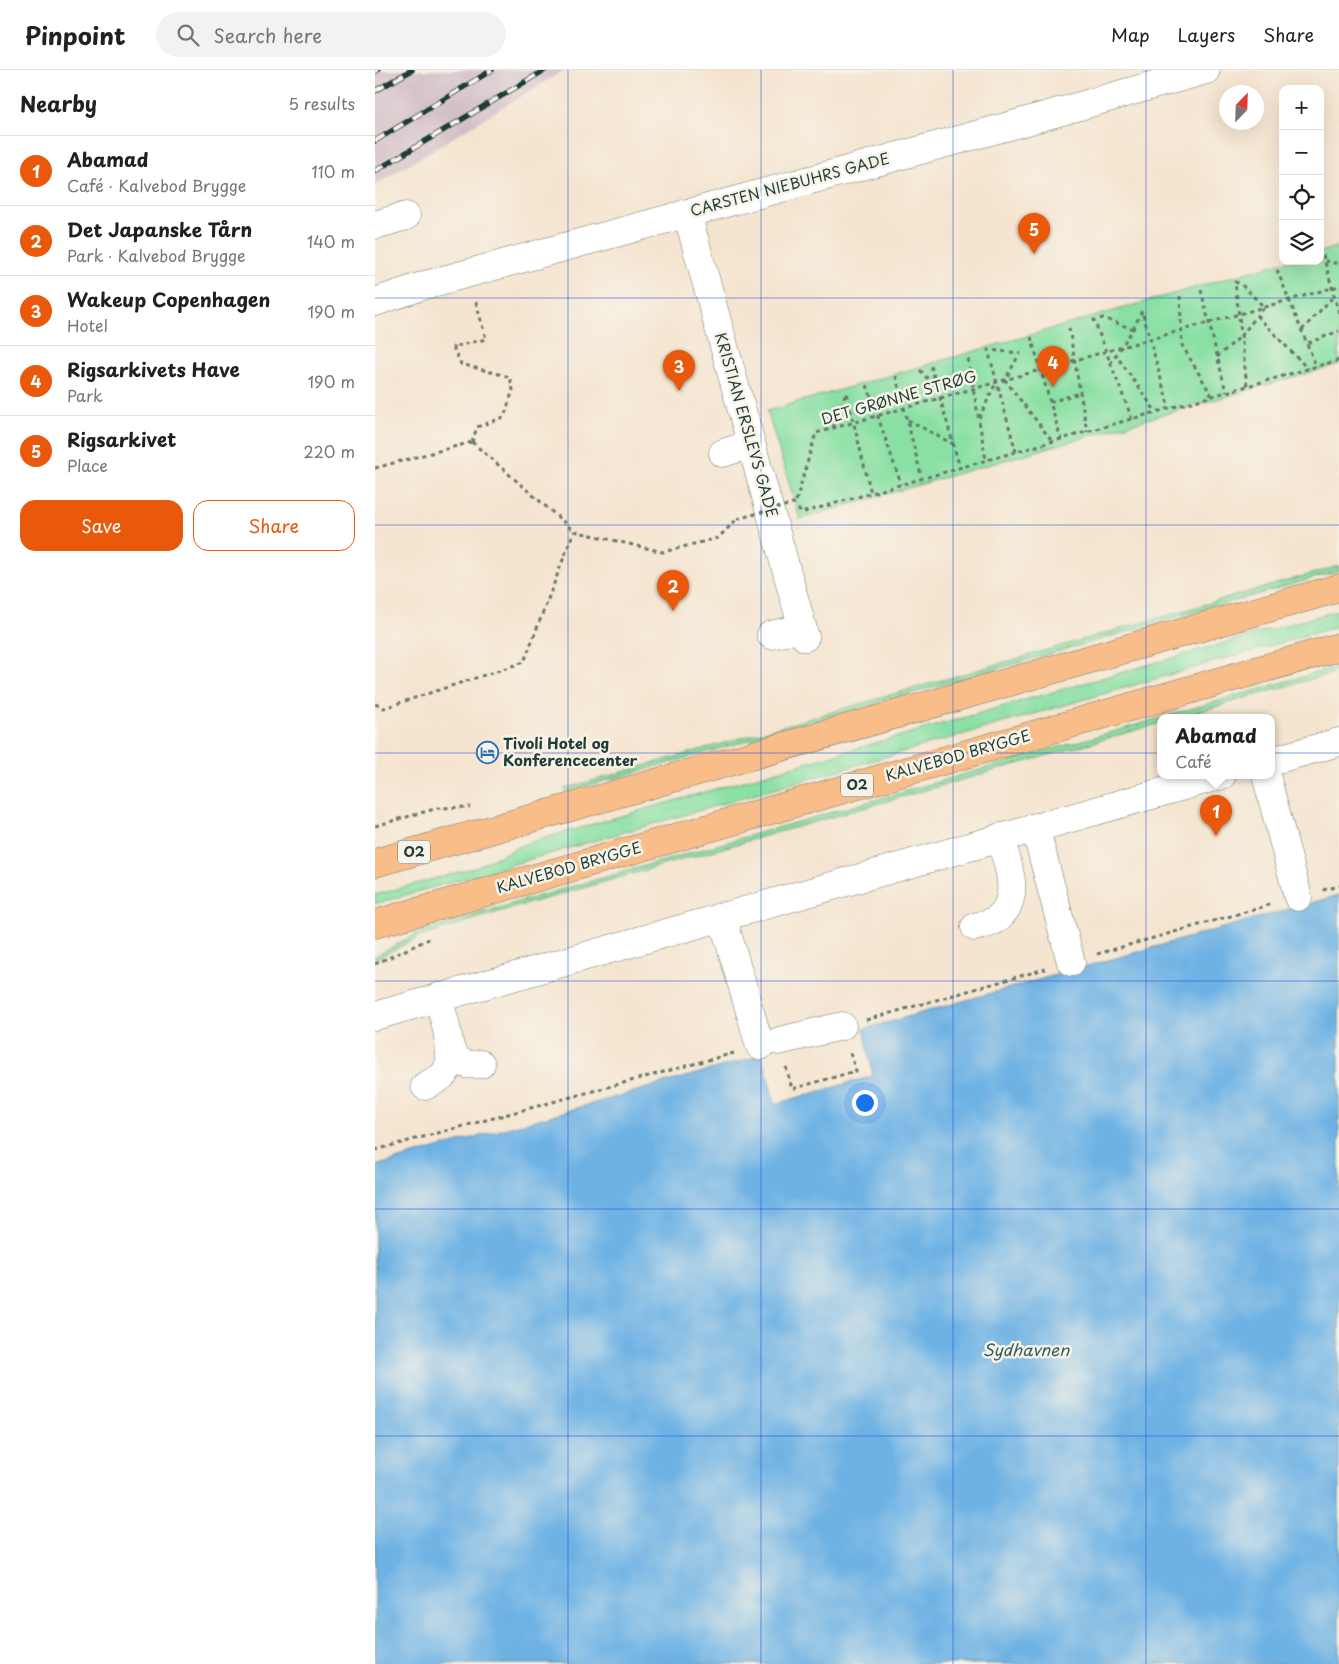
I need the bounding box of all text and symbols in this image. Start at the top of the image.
search box [156,12,506,57]
text: Pinpoint [25,17,126,53]
icon: search [174,21,202,49]
text: Search here [214,21,322,49]
text: Map [1111,21,1150,48]
text: Layers [1178,21,1235,48]
text: Share [1263,21,1314,48]
north arrow [1219,85,1264,130]
map controls [1279,85,1324,265]
button: + [1279,85,1324,130]
text: Nearby [20,87,97,119]
text: 5 results [288,91,355,115]
button: − [1279,130,1324,175]
text: Abamad [67,145,148,173]
street label: CARSTEN NIEBUHRS GADE [687,146,892,221]
text: 1 [32,159,40,183]
text: 110 m [312,159,355,183]
text: Café · Kalvebod Brygge [67,173,246,197]
button: locate [1279,175,1324,220]
pin: 5 [1018,213,1050,254]
text: Det Japanske Tårn [67,215,252,243]
button: layers [1279,220,1324,265]
text: 2 [30,229,42,253]
text: 140 m [307,229,355,253]
text: Park · Kalvebod Brygge [67,243,246,267]
text: Wakeup Copenhagen [67,285,270,313]
text: 3 [31,299,41,323]
text: 190 m [307,299,355,323]
text: Hotel [67,313,108,337]
street label: KRISTIAN ERSLEVS GADE [710,329,785,520]
pin: 4 [1037,346,1069,387]
pin: 3 [663,350,695,391]
text: Rigsarkivets Have [67,355,240,383]
street label: DET GRØNNE STRØG [818,363,979,430]
text: 4 [31,369,41,393]
text: 190 m [307,369,355,393]
text: Park [67,383,103,407]
text: Rigsarkivet [67,425,176,453]
text: 5 [31,439,41,463]
text: 220 m [304,439,355,463]
text: Place [67,453,108,477]
button: Save [20,500,183,551]
button: Share [193,500,355,551]
pin: 2 [657,570,689,611]
popup [1157,714,1275,779]
text: Abamad [1175,721,1257,749]
street label: KALVEBOD BRYGGE [883,723,1033,786]
place label: Tivoli Hotel og Konferencecenter [503,731,638,771]
hotel icon: Tivoli Hotel og Konferencecenter [475,741,499,765]
text: Café [1175,749,1212,773]
road number: O2 [841,774,873,796]
pin: 1 [1200,795,1232,836]
street label: KALVEBOD BRYGGE [494,835,644,898]
road number: O2 [398,840,430,864]
your location [852,1090,878,1116]
water label: Sydhavnen [983,1337,1070,1361]

